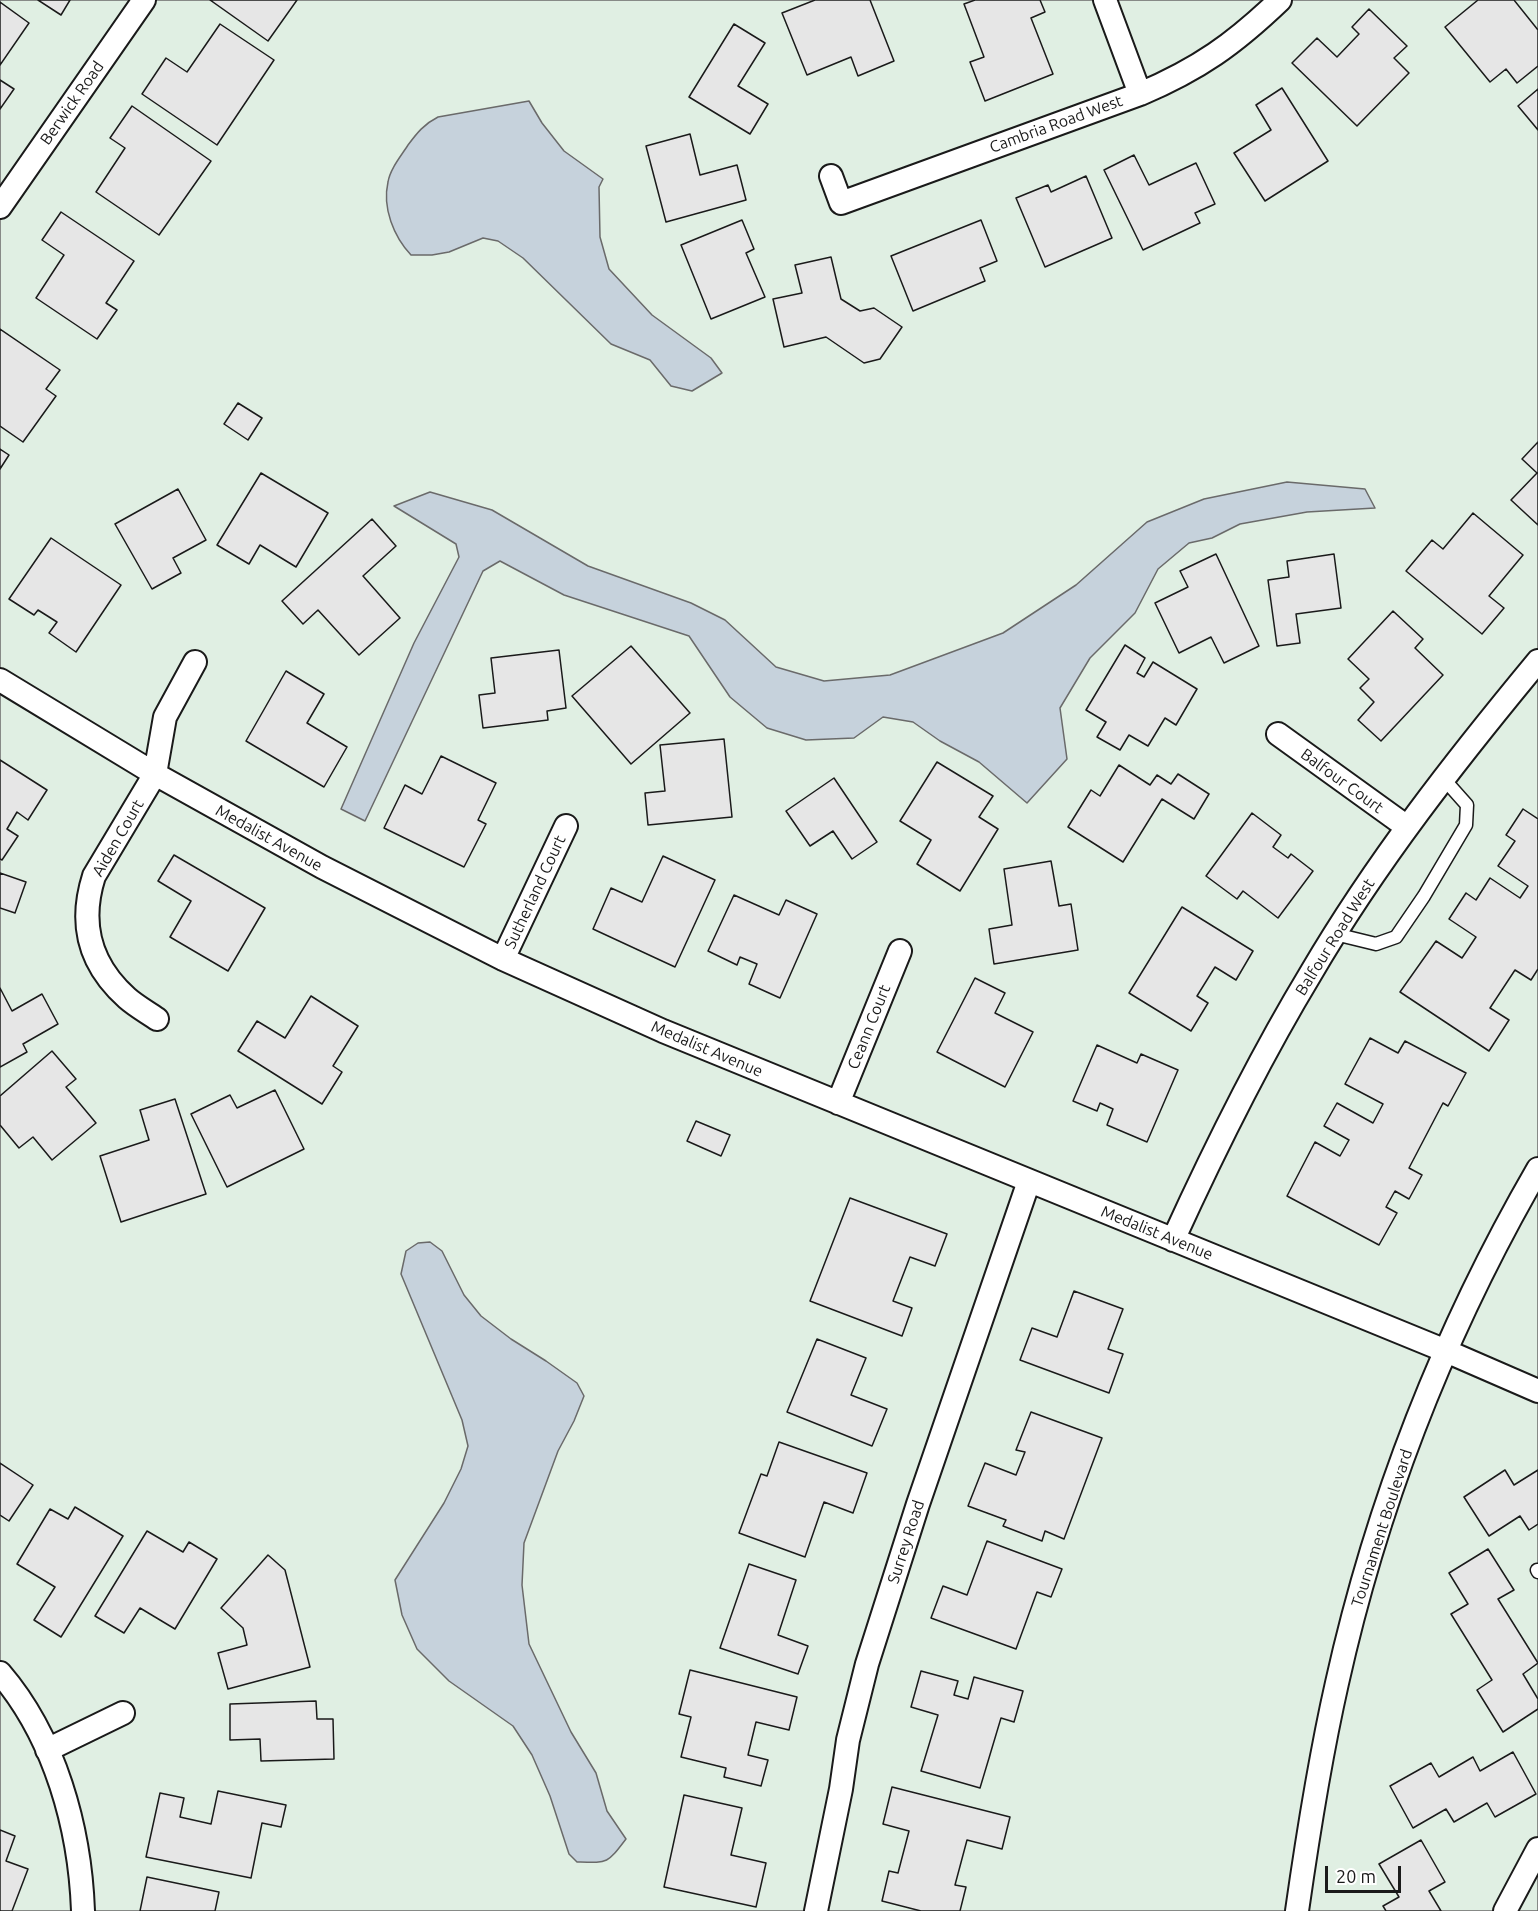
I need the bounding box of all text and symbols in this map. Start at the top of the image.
street label: Berwick Road [36,57,108,149]
street label: Cambria Road West [987,91,1125,157]
street label: Balfour Court [1297,745,1387,817]
street label: Aiden Court [88,796,148,880]
street label: Medalist Avenue [212,801,326,875]
street label: Sutherland Court [500,832,570,952]
street label: Balfour Road West [1291,875,1379,999]
street label: Ceann Court [843,982,895,1072]
street label: Medalist Avenue [648,1017,766,1081]
street label: Medalist Avenue [1098,1202,1216,1264]
street label: Tournament Boulevard [1347,1447,1417,1609]
street label: Surrey Road [883,1498,929,1586]
scale bar [1328,1854,1404,1892]
text: 20 m [1336,1866,1376,1886]

